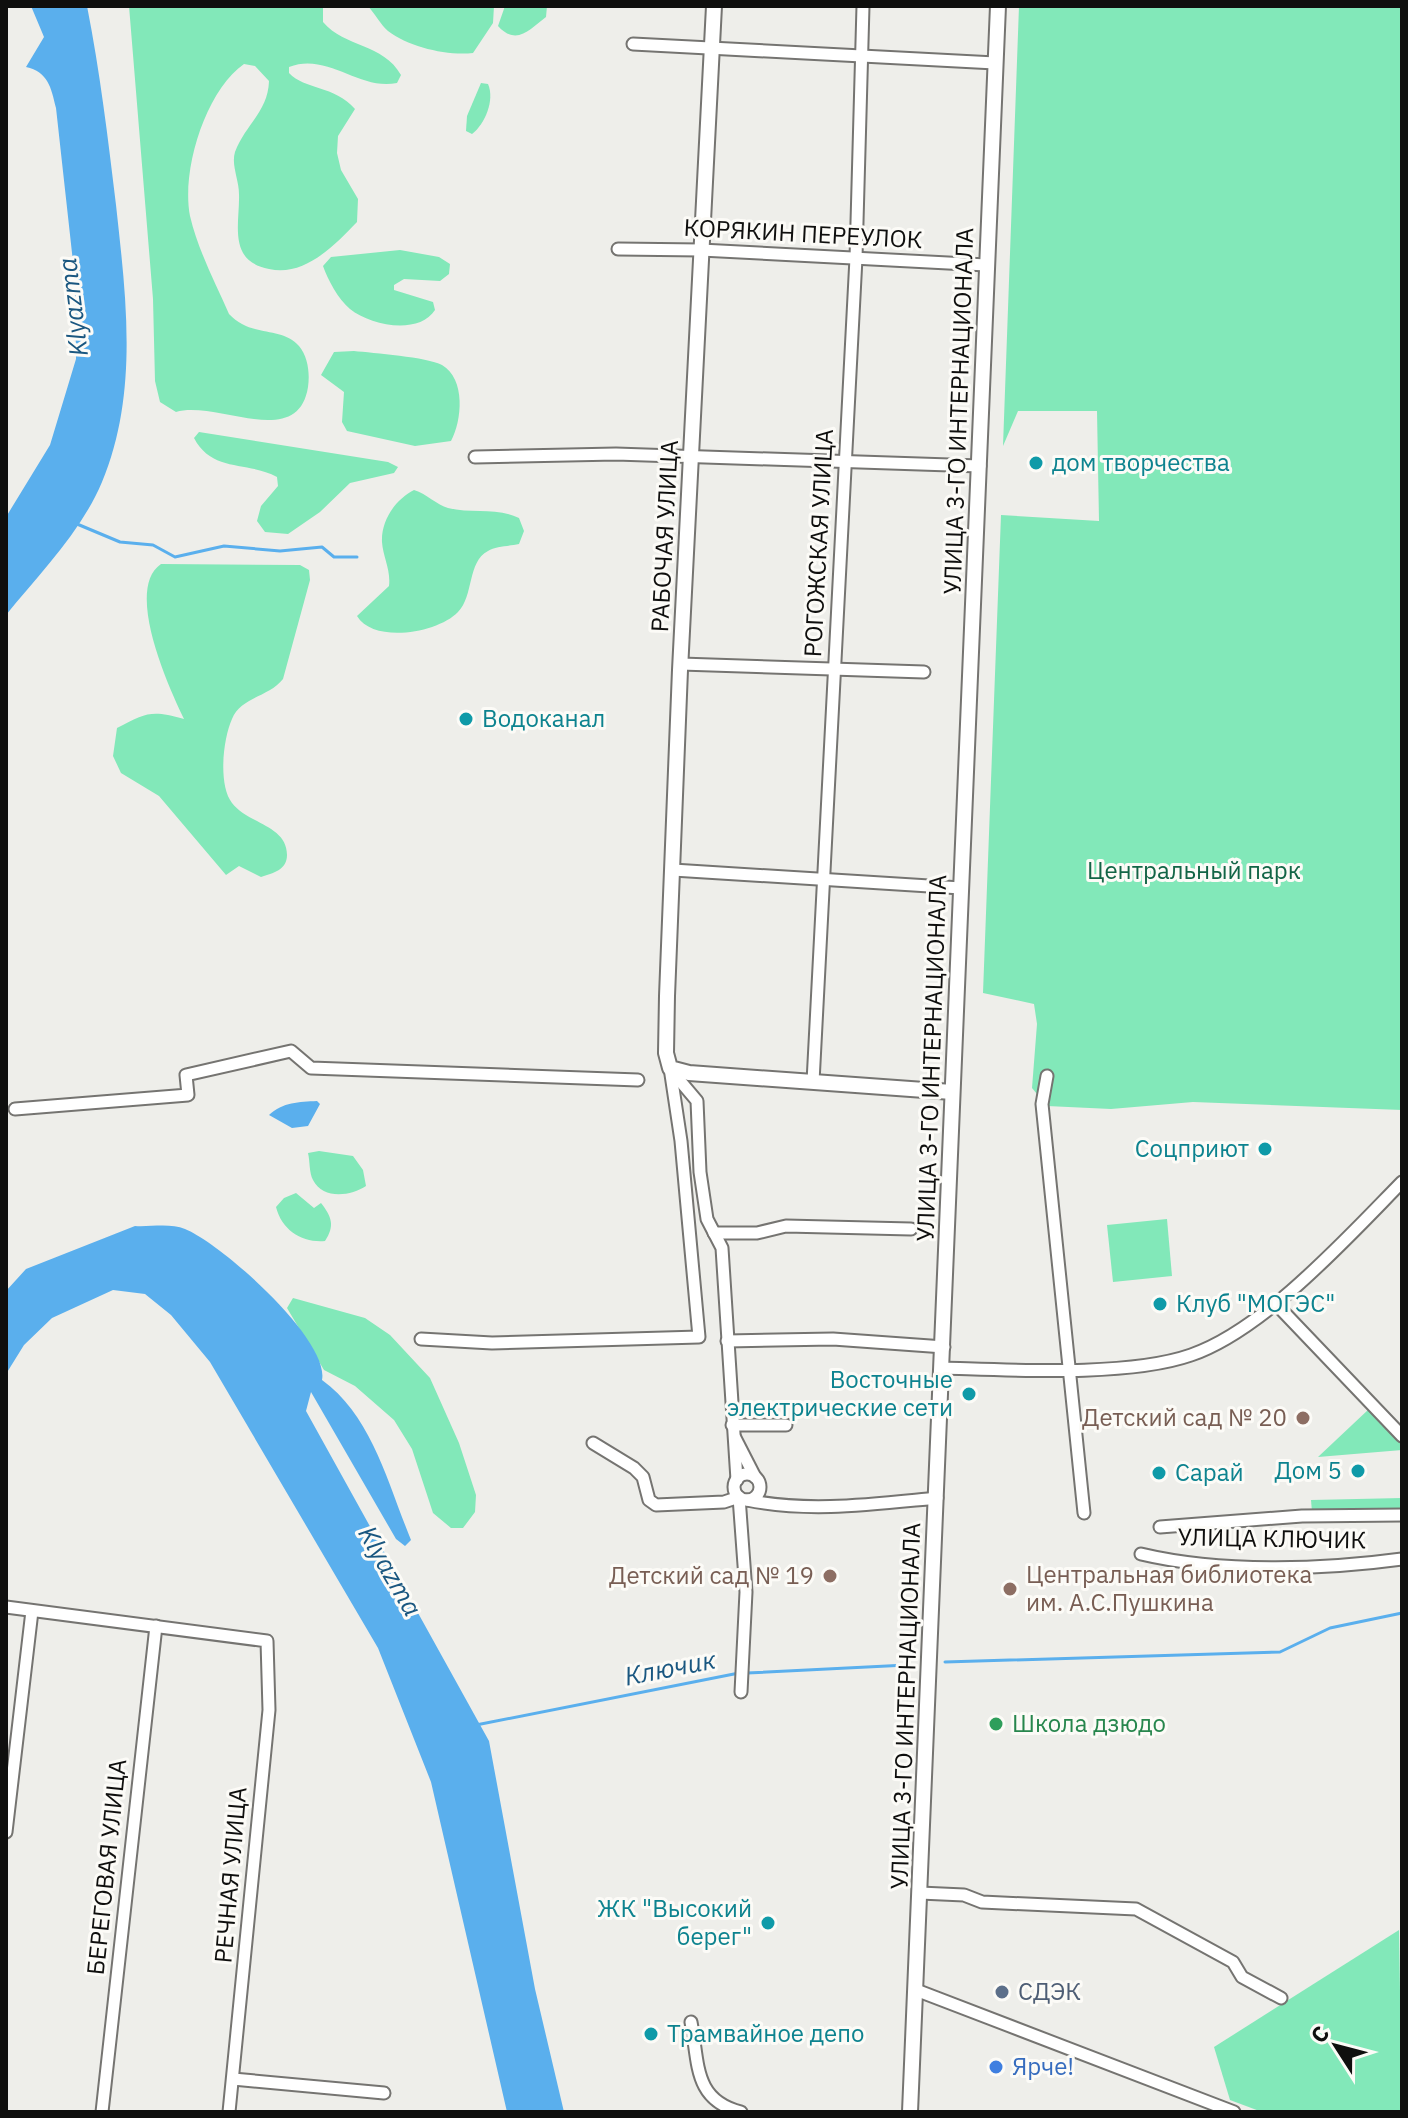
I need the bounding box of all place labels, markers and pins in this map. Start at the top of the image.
place label: дом творчества [1052,446,1230,478]
marker: дом творчества [1027,454,1045,472]
place label: Водоканал [482,702,605,734]
marker: Водоканал [457,710,475,728]
place label: Соцприют [1135,1132,1249,1164]
marker: Соцприют [1256,1140,1274,1158]
place label: Клуб "МОГЭС" [1176,1287,1335,1319]
marker: Клуб "МОГЭС" [1151,1295,1169,1313]
place label: Восточные электрические сети [727,1363,953,1423]
marker: Восточные электрические сети [960,1385,978,1403]
place label: Детский сад № 20 [1082,1401,1287,1433]
marker: Детский сад № 20 [1294,1409,1312,1427]
place label: Дом 5 [1274,1454,1342,1486]
place label: Сарай [1175,1456,1244,1488]
marker: Дом 5 [1349,1462,1367,1480]
marker: Сарай [1150,1464,1168,1482]
place label: Центральная библиотека им. А.С.Пушкина [1026,1558,1313,1618]
place label: Детский сад № 19 [609,1559,814,1591]
marker: Детский сад № 19 [821,1567,839,1585]
marker: Центральная библиотека им. А.С.Пушкина [1001,1580,1019,1598]
place label: Школа дзюдо [1012,1707,1166,1739]
marker: Школа дзюдо [987,1715,1005,1733]
place label: ЖК "Высокий берег" [597,1892,752,1952]
marker: ЖК "Высокий берег" [759,1914,777,1932]
place label: СДЭК [1018,1975,1081,2007]
marker: СДЭК [993,1983,1011,2001]
place label: Трамвайное депо [667,2017,864,2049]
marker: Трамвайное депо [642,2025,660,2043]
place label: Ярче! [1012,2050,1074,2082]
marker: Ярче! [987,2058,1005,2076]

